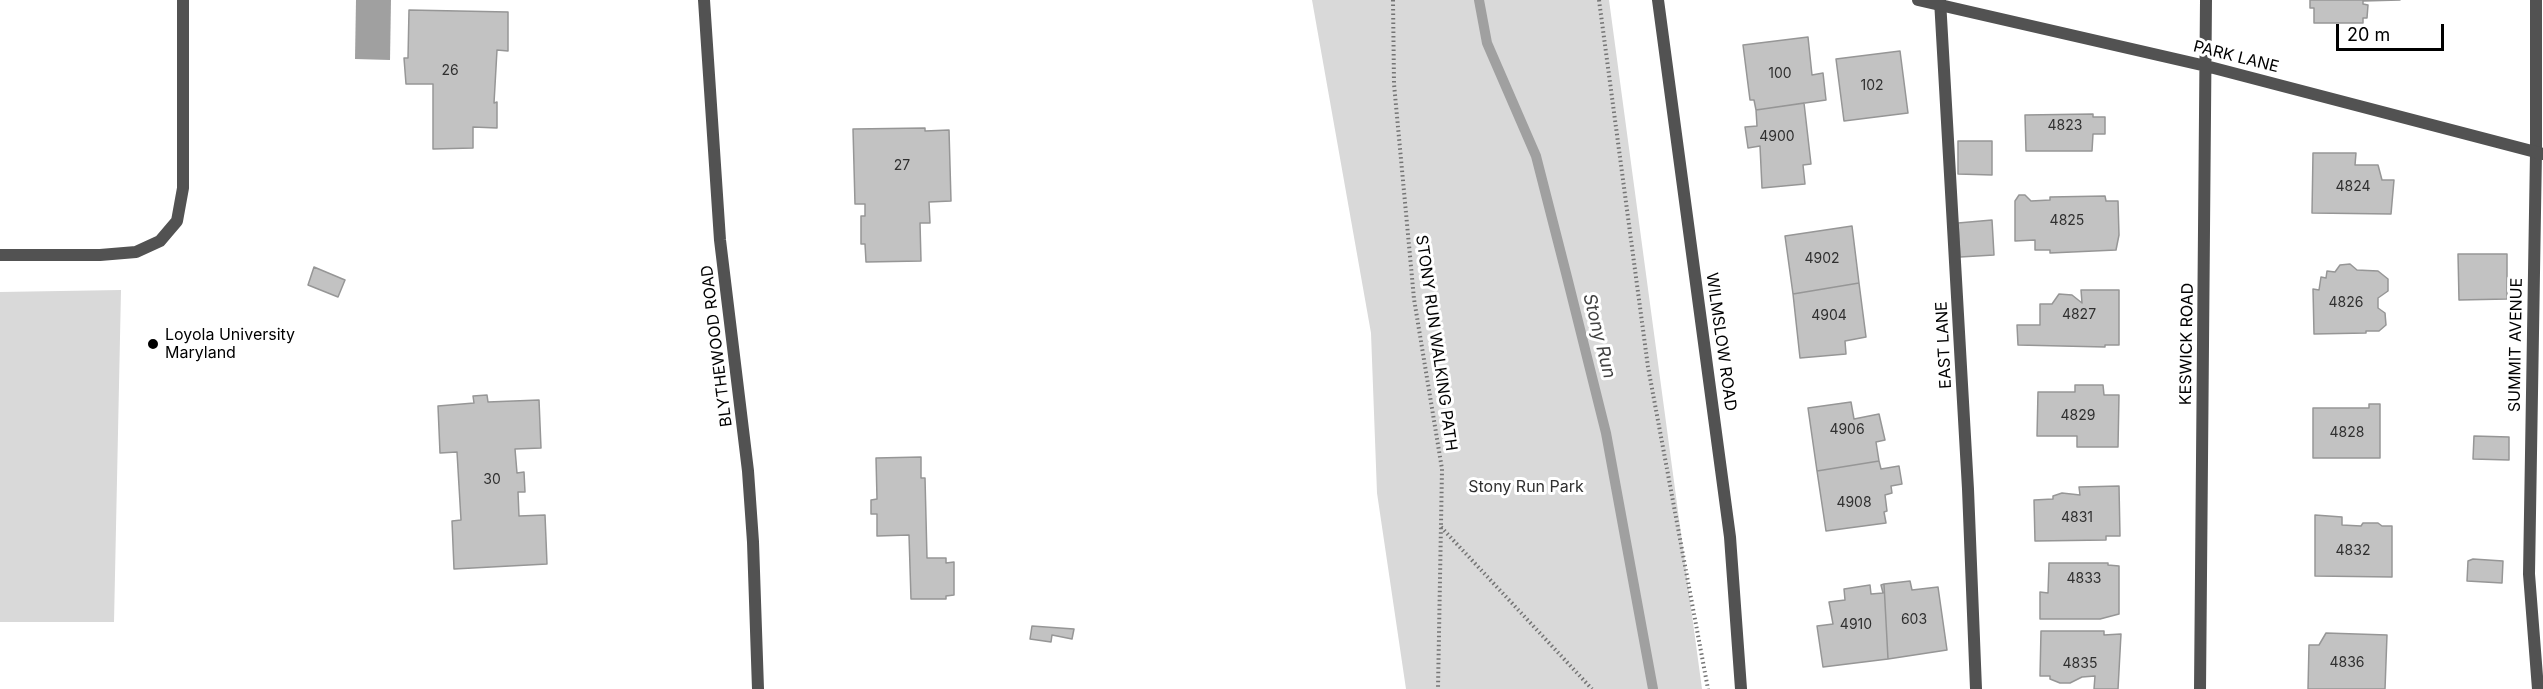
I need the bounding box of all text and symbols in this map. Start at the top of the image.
scale bar [2339,12,2447,50]
text: 20 m [2347,24,2390,45]
street label: PARK LANE [2191,37,2281,77]
house number: 26 [441,63,459,79]
house number: 100 [1768,66,1792,82]
house number: 102 [1860,78,1884,94]
house number: 4823 [2048,118,2082,134]
house number: 4900 [1759,129,1795,145]
house number: 27 [894,158,910,174]
house number: 4824 [2335,179,2371,195]
house number: 4825 [2050,213,2084,229]
street label: STONY RUN WALKING PATH [1411,234,1461,452]
house number: 4902 [1804,251,1840,267]
street label: BLYTHEWOOD ROAD [698,264,736,428]
street label: WILMSLOW ROAD [1702,272,1740,412]
street label: SUMMIT AVENUE [2505,278,2527,412]
street label: KESWICK ROAD [2176,283,2198,405]
water label: Stony Run [1578,291,1620,381]
house number: 4826 [2329,295,2363,311]
street label: EAST LANE [1932,301,1956,389]
house number: 4827 [2062,307,2096,323]
house number: 4904 [1811,308,1847,324]
place label: Loyola University Maryland [165,325,295,363]
marker: Loyola University Maryland [146,337,160,351]
house number: 4829 [2061,408,2095,424]
house number: 4906 [1829,422,1865,438]
house number: 4828 [2330,425,2364,441]
house number: 30 [483,472,501,488]
park label: Stony Run Park [1468,477,1584,497]
house number: 4908 [1836,495,1872,511]
house number: 4831 [2061,510,2093,526]
house number: 4832 [2336,543,2370,559]
house number: 4833 [2066,571,2102,587]
house number: 603 [1901,612,1927,628]
house number: 4910 [1840,617,1872,633]
house number: 4836 [2329,655,2365,671]
house number: 4835 [2063,656,2097,672]

